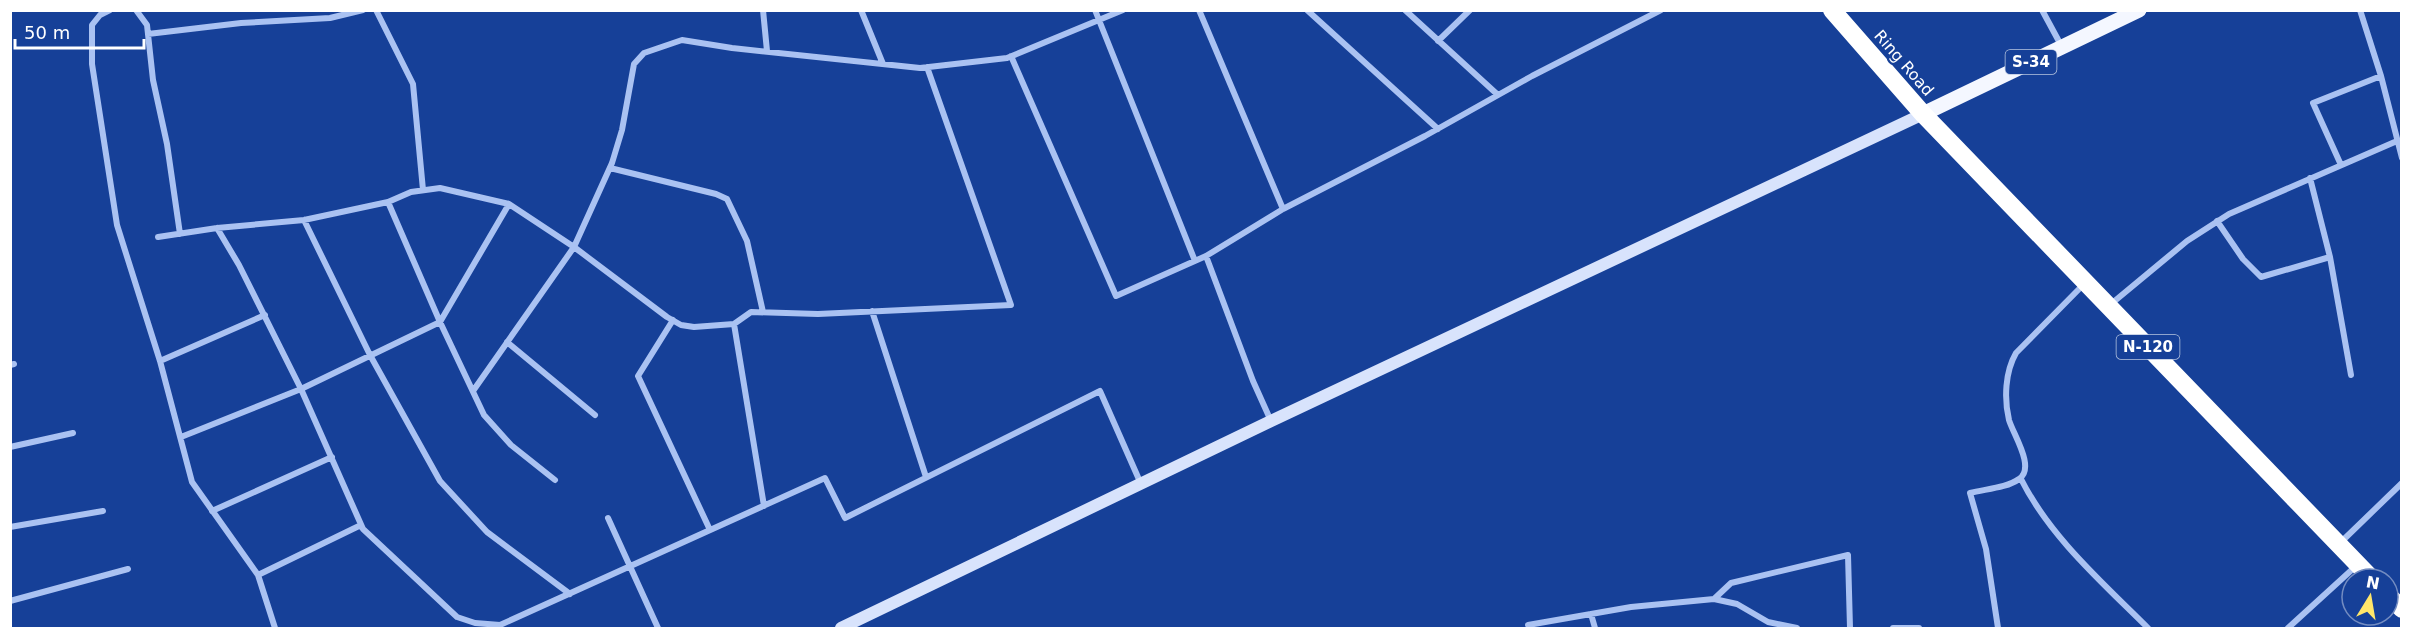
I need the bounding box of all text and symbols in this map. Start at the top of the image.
scale bar [15,12,144,50]
text: 50 m [24,22,70,43]
street label: Ring Road [1870,26,1938,100]
road number: S-34 [2006,50,2056,74]
road number: N-120 [2116,335,2180,359]
north arrow [2340,567,2400,627]
text: N [2364,572,2381,593]

